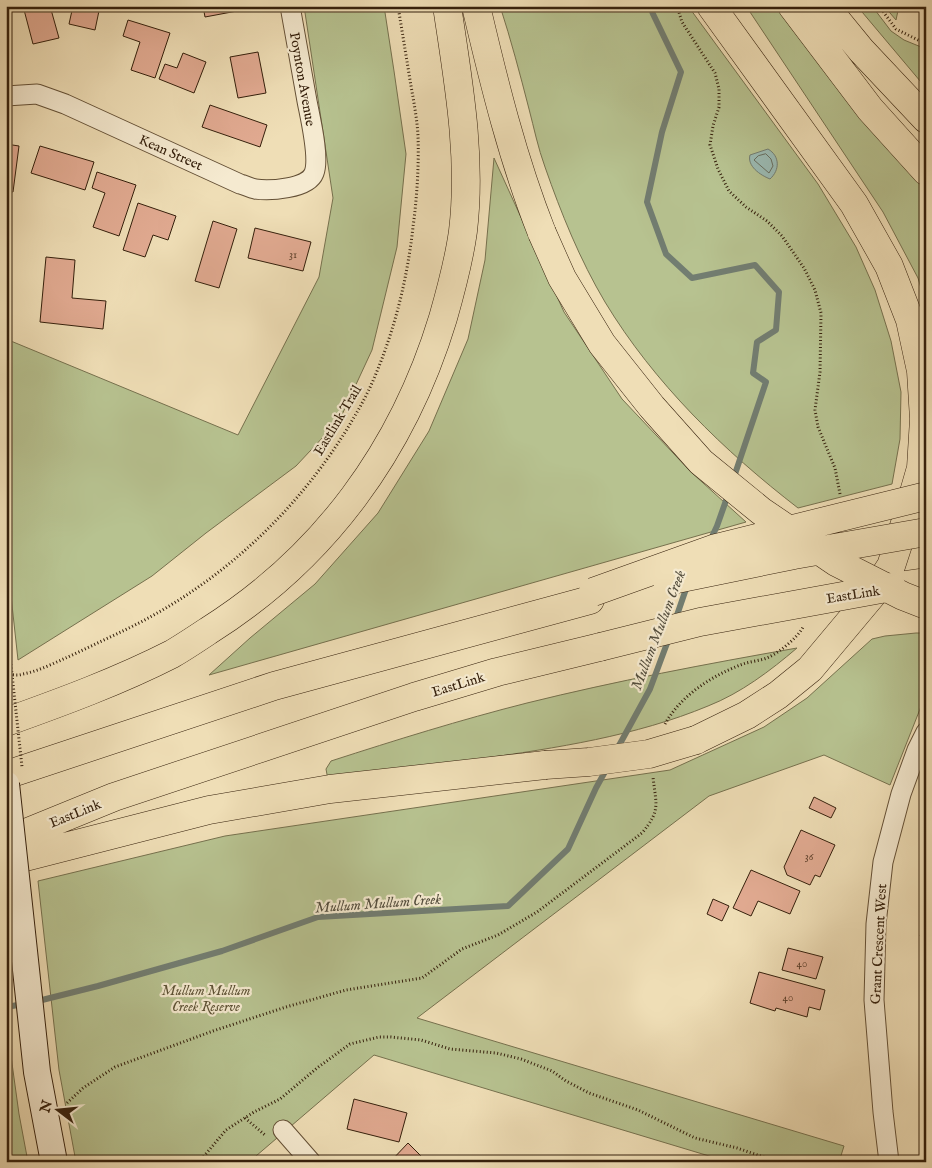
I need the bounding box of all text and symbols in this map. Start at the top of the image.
street label: Poynton Avenue [285,31,319,128]
street label: Kean Street [136,131,205,175]
house number: 31 [289,248,297,262]
street label: Eastlink Trail [310,382,366,459]
water label: Mullum Mullum Creek [627,568,690,693]
street label: EastLink [825,582,882,608]
street label: EastLink [430,668,487,701]
street label: EastLink [47,795,104,832]
house number: 36 [805,850,814,864]
street label: Grant Crescent West [867,883,891,1005]
water label: Mullum Mullum Creek [314,890,442,917]
house number: 40 [797,957,807,971]
park label: Mullum Mullum Creek Reserve [162,982,250,1016]
house number: 40 [783,991,793,1005]
north arrow [32,1086,82,1136]
text: N [36,1098,57,1116]

